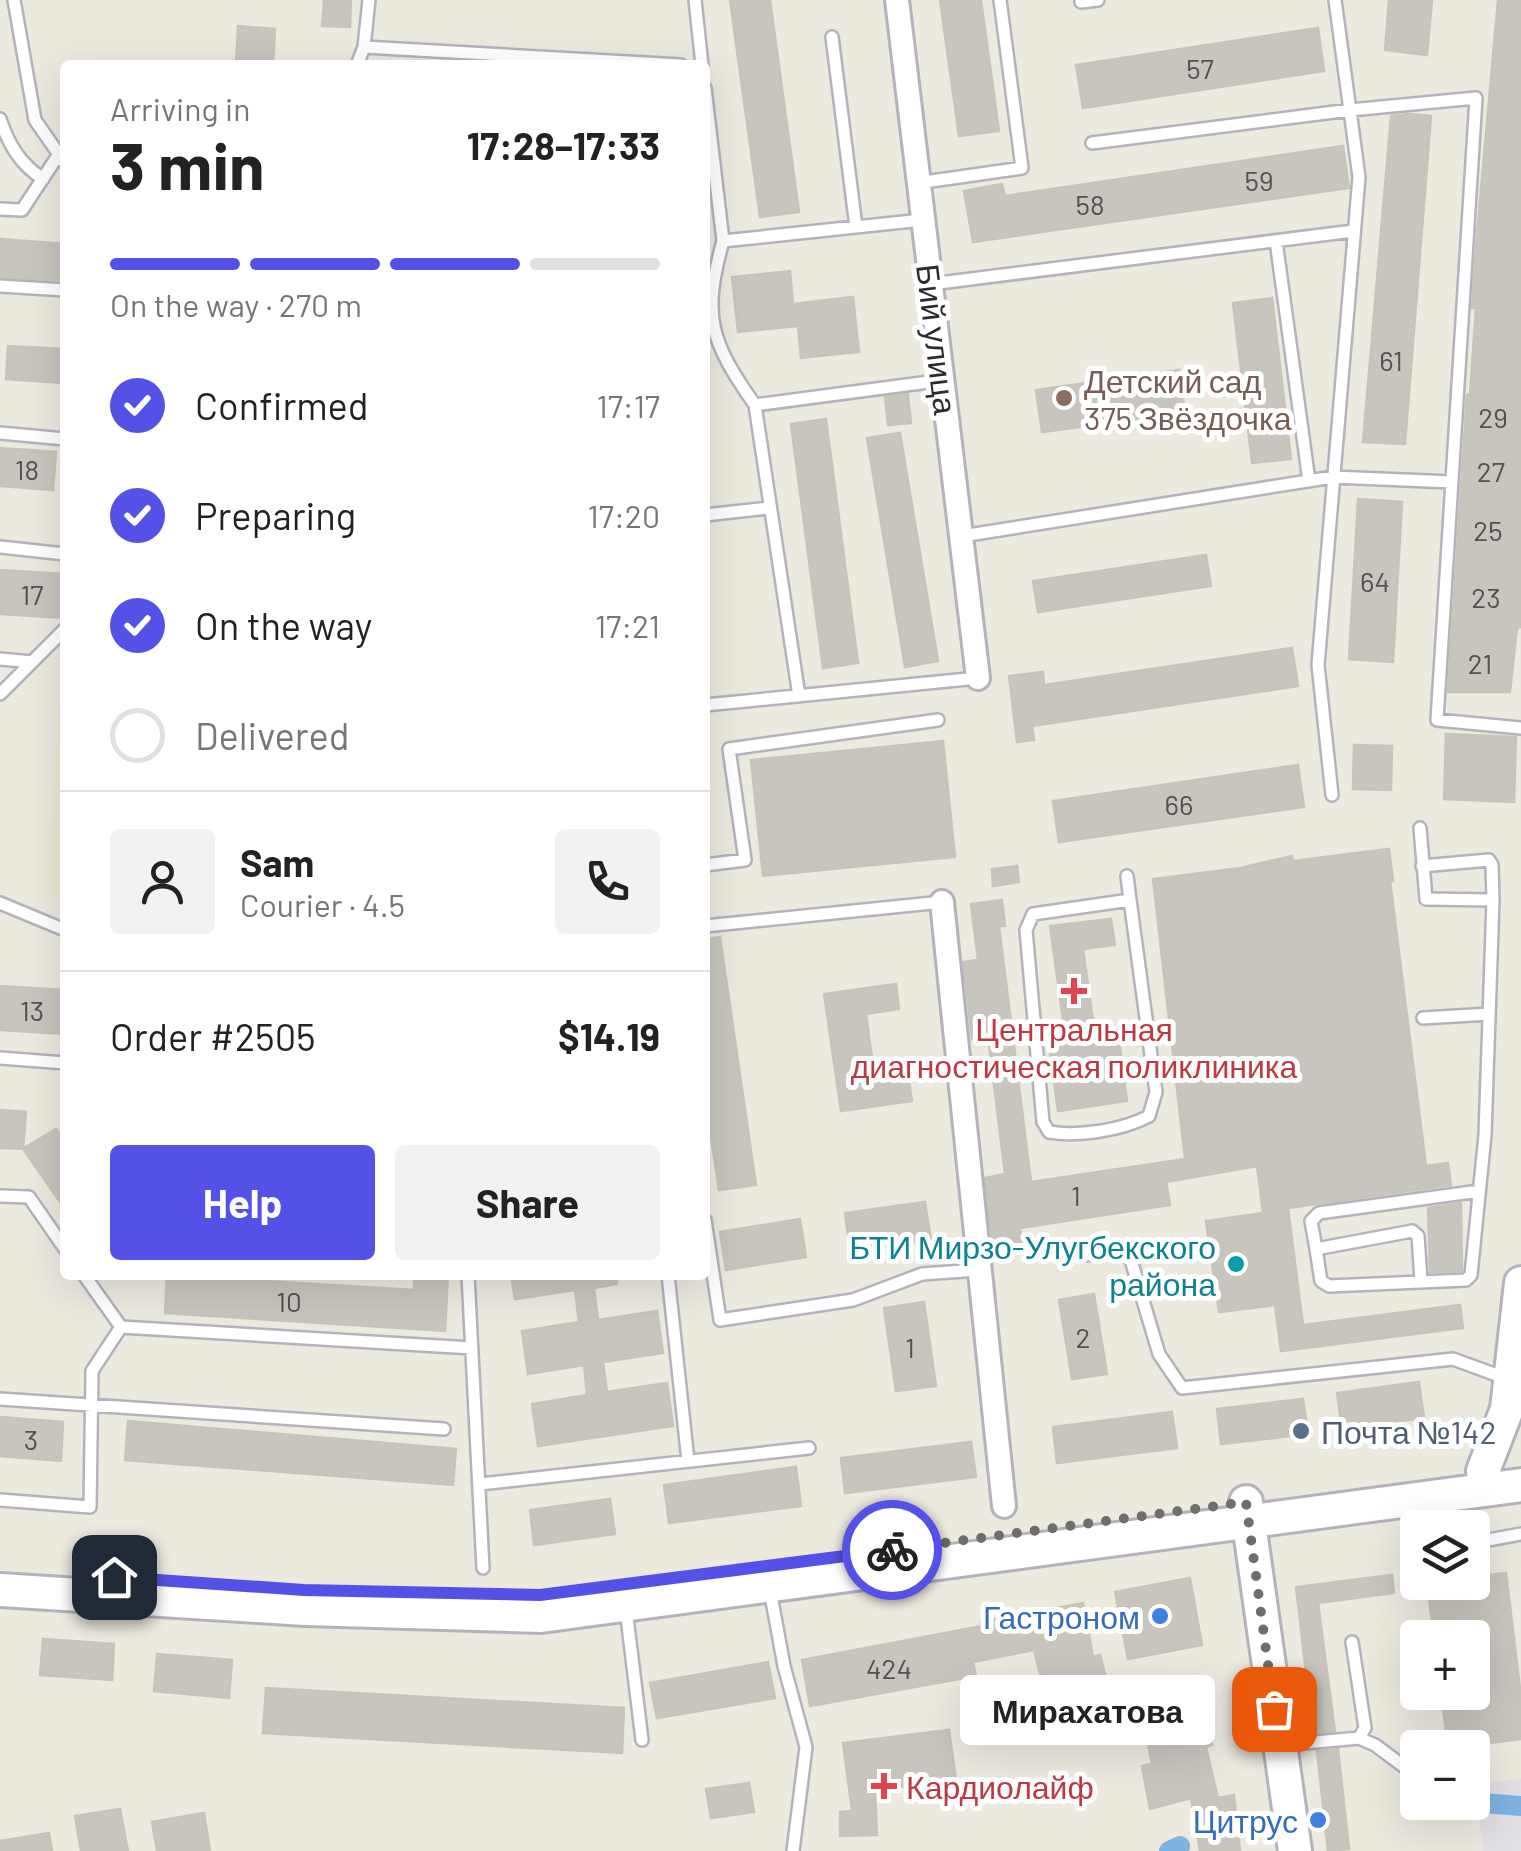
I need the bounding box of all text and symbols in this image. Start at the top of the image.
house number: 57 [1186,51,1214,85]
text: Arriving in [110,89,250,127]
text: 17:28–17:33 [467,122,660,168]
text: 3 min [110,125,265,203]
house number: 59 [1245,163,1273,197]
house number: 58 [1076,187,1104,221]
street label: Бий улица [909,262,966,417]
text: On the way · 270 m [110,285,362,323]
house number: 61 [1379,343,1403,377]
place label: Детский сад 375 Звёздочка [1084,361,1292,437]
icon: check [110,378,165,433]
text: Confirmed [195,382,368,428]
text: 17:17 [596,386,660,424]
marker: Детский сад 375 Звёздочка [1053,387,1075,409]
house number: 29 [1478,400,1508,434]
house number: 18 [15,452,39,486]
house number: 27 [1477,454,1505,488]
icon: check [110,488,165,543]
text: Preparing [195,492,356,538]
text: 17:20 [588,496,660,534]
house number: 25 [1473,513,1503,547]
house number: 64 [1360,564,1390,598]
house number: 17 [20,577,44,611]
house number: 23 [1471,580,1501,614]
icon: check [110,598,165,653]
text: On the way [195,602,372,648]
text: 17:21 [595,606,660,644]
house number: 21 [1468,646,1492,680]
text: Delivered [195,712,349,758]
house number: 66 [1165,787,1193,821]
button: person [110,829,215,934]
button: phone [555,829,660,934]
text: Sam [240,839,314,885]
text: Courier · 4.5 [240,885,405,923]
marker: Центральная диагностическая поликлиника [1061,978,1087,1004]
house number: 13 [20,993,44,1027]
place label: Центральная диагностическая поликлиника [851,1009,1298,1085]
text: Order #2505 [110,1013,316,1059]
text: $14.19 [558,1013,660,1059]
button: Help [110,1145,375,1260]
button: Share [395,1145,660,1260]
house number: 1 [1071,1178,1081,1212]
place label: БТИ Мирзо-Улугбекского района [849,1227,1216,1303]
marker: БТИ Мирзо-Улугбекского района [1225,1253,1247,1275]
house number: 10 [276,1284,302,1318]
house number: 2 [1075,1320,1091,1354]
house number: 1 [905,1330,915,1364]
place label: Почта №142 [1321,1412,1497,1450]
marker: Почта №142 [1290,1420,1312,1442]
house number: 3 [24,1422,38,1456]
courier [842,1500,942,1600]
map controls [1400,1510,1490,1820]
button: layers [1400,1510,1490,1600]
icon: bike [865,1523,920,1578]
pin [72,1535,157,1620]
icon: home [87,1550,142,1605]
place label: Гастроном [983,1597,1140,1636]
marker: Гастроном [1149,1605,1171,1627]
button: + [1400,1620,1490,1710]
house number: 424 [866,1651,912,1685]
pin [1232,1667,1317,1752]
callout: Мирахатова [959,1674,1214,1744]
icon: bag [1247,1682,1302,1737]
text: Мирахатова [992,1691,1183,1729]
button: − [1400,1730,1490,1820]
place label: Кардиолайф [906,1767,1094,1806]
marker: Кардиолайф [871,1773,897,1799]
place label: Цитрус [1193,1801,1298,1840]
marker: Цитрус [1307,1809,1329,1831]

